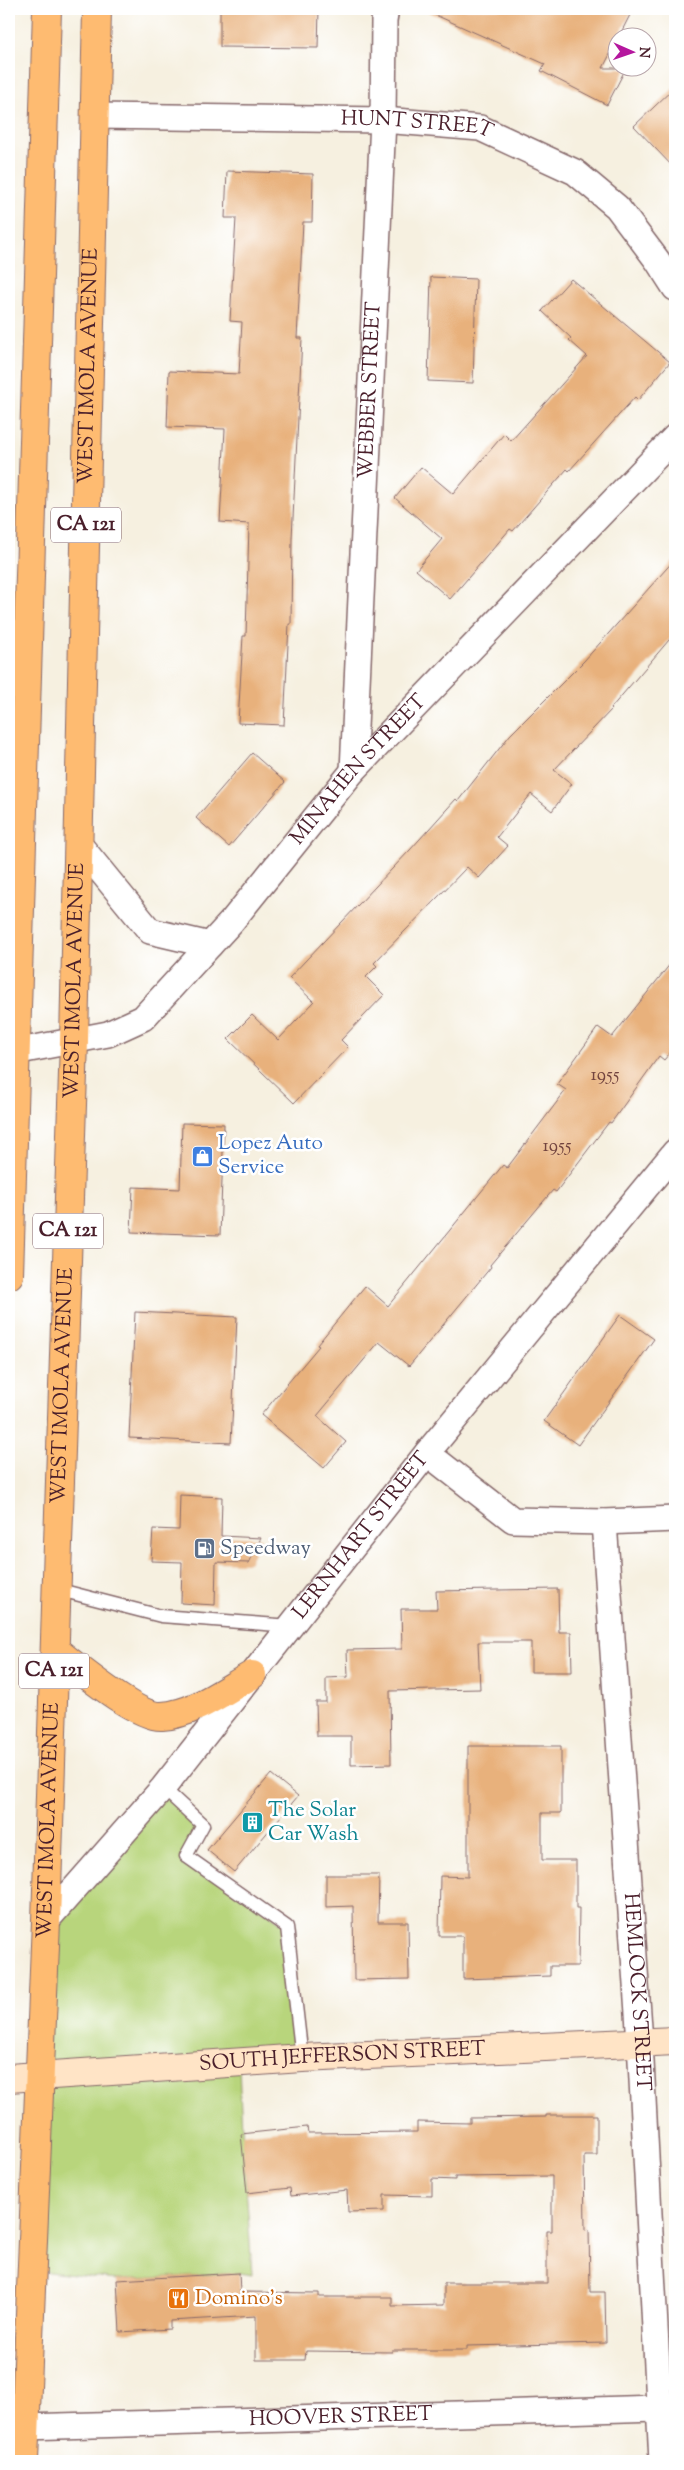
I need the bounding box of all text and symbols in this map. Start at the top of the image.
north arrow [606,28,656,78]
text: N [633,46,653,58]
street label: HUNT STREET [341,104,498,147]
street label: WEST IMOLA AVENUE [71,247,107,484]
street label: WEBBER STREET [351,301,390,480]
road number: CA 121 [51,508,121,542]
street label: MINAHEN STREET [284,688,434,852]
street label: WEST IMOLA AVENUE [57,862,93,1099]
house number: 1955 [591,1062,620,1089]
place label: Lopez Auto Service [218,1129,323,1183]
house number: 1955 [543,1133,572,1160]
shop icon: Lopez Auto Service [190,1144,214,1168]
road number: CA 121 [33,1214,103,1248]
street label: WEST IMOLA AVENUE [44,1267,82,1504]
street label: LERNHART STREET [286,1446,437,1626]
place label: Speedway [220,1534,311,1564]
fuel station icon: Speedway [192,1537,216,1561]
road number: CA 121 [19,1654,89,1688]
street label: WEST IMOLA AVENUE [30,1702,68,1939]
place label: The Solar Car Wash [268,1796,359,1850]
building icon: The Solar Car Wash [240,1811,264,1835]
street label: HEMLOCK STREET [615,1892,658,2092]
street label: SOUTH JEFFERSON STREET [198,2035,486,2080]
place label: Domino's [195,2284,283,2314]
restaurant icon: Domino's [167,2287,191,2311]
street label: HOOVER STREET [249,2400,433,2435]

